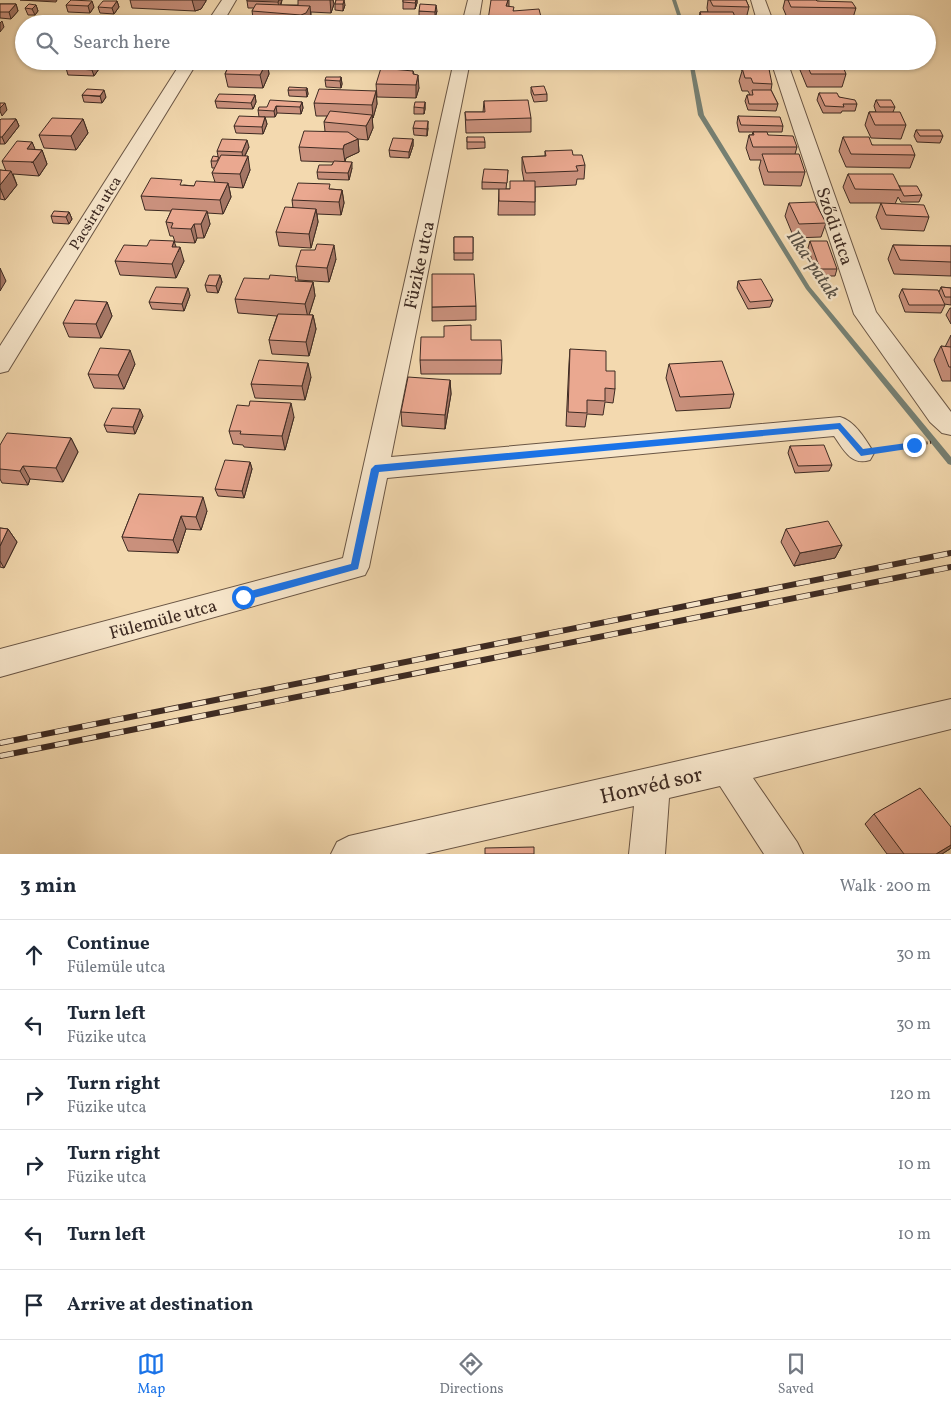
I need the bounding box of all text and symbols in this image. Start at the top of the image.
search box [15,15,936,70]
icon: search [33,29,61,57]
text: Search here [73,30,170,56]
street label: Pacsirta utca [65,173,127,255]
street label: Sződi utca [809,184,859,269]
street label: Füzike utca [399,219,442,312]
water label: Ilka-patak [780,225,845,305]
route end [903,434,926,457]
route start [232,586,255,609]
street label: Fülemüle utca [107,594,220,647]
street label: Honvéd sor [597,761,706,812]
text: 3 min [20,872,76,901]
text: Walk · 200 m [840,876,931,898]
text: Continue [67,931,150,957]
icon: ahead [20,941,48,969]
text: 30 m [896,944,931,966]
text: Fülemüle utca [67,957,165,979]
text: Turn left [67,1001,146,1027]
icon: left [20,1011,48,1039]
text: 30 m [896,1014,931,1036]
text: Füzike utca [67,1027,146,1049]
text: Turn right [67,1071,160,1097]
icon: right [20,1081,48,1109]
text: 120 m [889,1084,931,1106]
text: Füzike utca [67,1097,146,1119]
text: Turn right [67,1141,160,1167]
icon: right [20,1151,48,1179]
text: 10 m [898,1154,931,1176]
text: Füzike utca [67,1167,146,1189]
icon: left [20,1221,48,1249]
text: Turn left [67,1222,146,1248]
text: 10 m [898,1224,931,1246]
icon: arrive [20,1291,48,1319]
text: Arrive at destination [67,1292,253,1318]
tab: Map [137,1350,165,1399]
tab: Directions [439,1350,504,1399]
tab: Saved [778,1350,814,1399]

